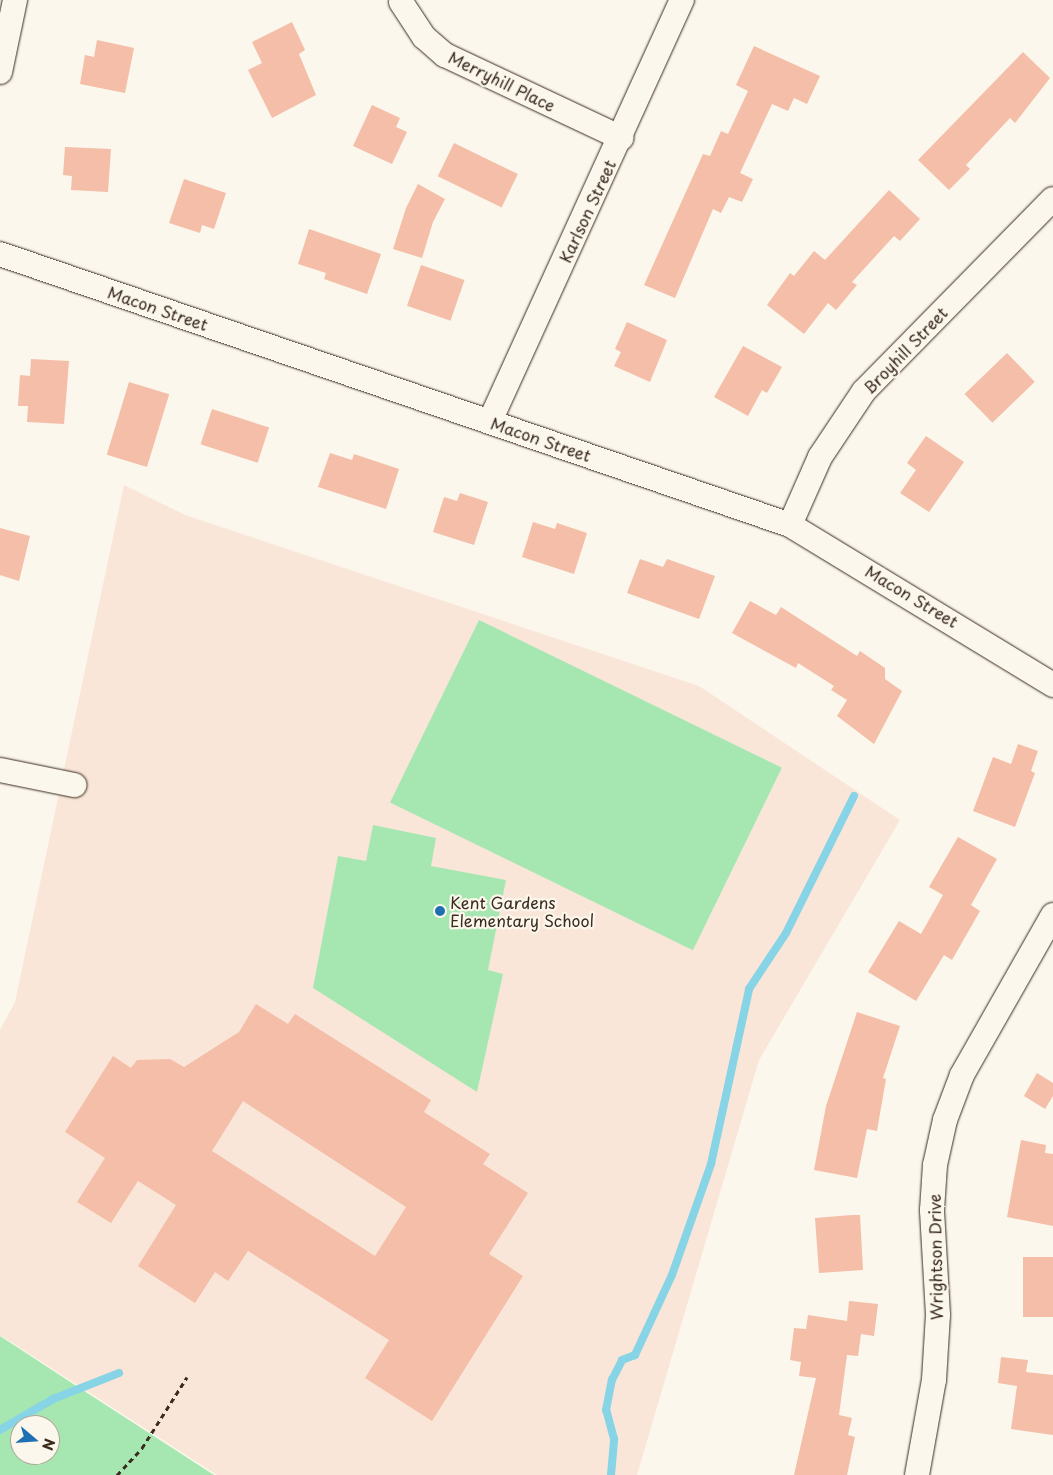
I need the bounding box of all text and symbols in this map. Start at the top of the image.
street label: Merryhill Place [446,47,558,115]
street label: Karlson Street [555,157,619,265]
street label: Macon Street [106,282,210,334]
street label: Broyhill Street [859,303,951,397]
street label: Macon Street [489,413,593,465]
street label: Macon Street [862,561,962,631]
place label: Kent Gardens Elementary School [450,892,594,930]
marker: Kent Gardens Elementary School [434,905,446,917]
street label: Wrightson Drive [924,1194,946,1320]
north arrow [10,1415,60,1465]
text: N [37,1436,60,1453]

